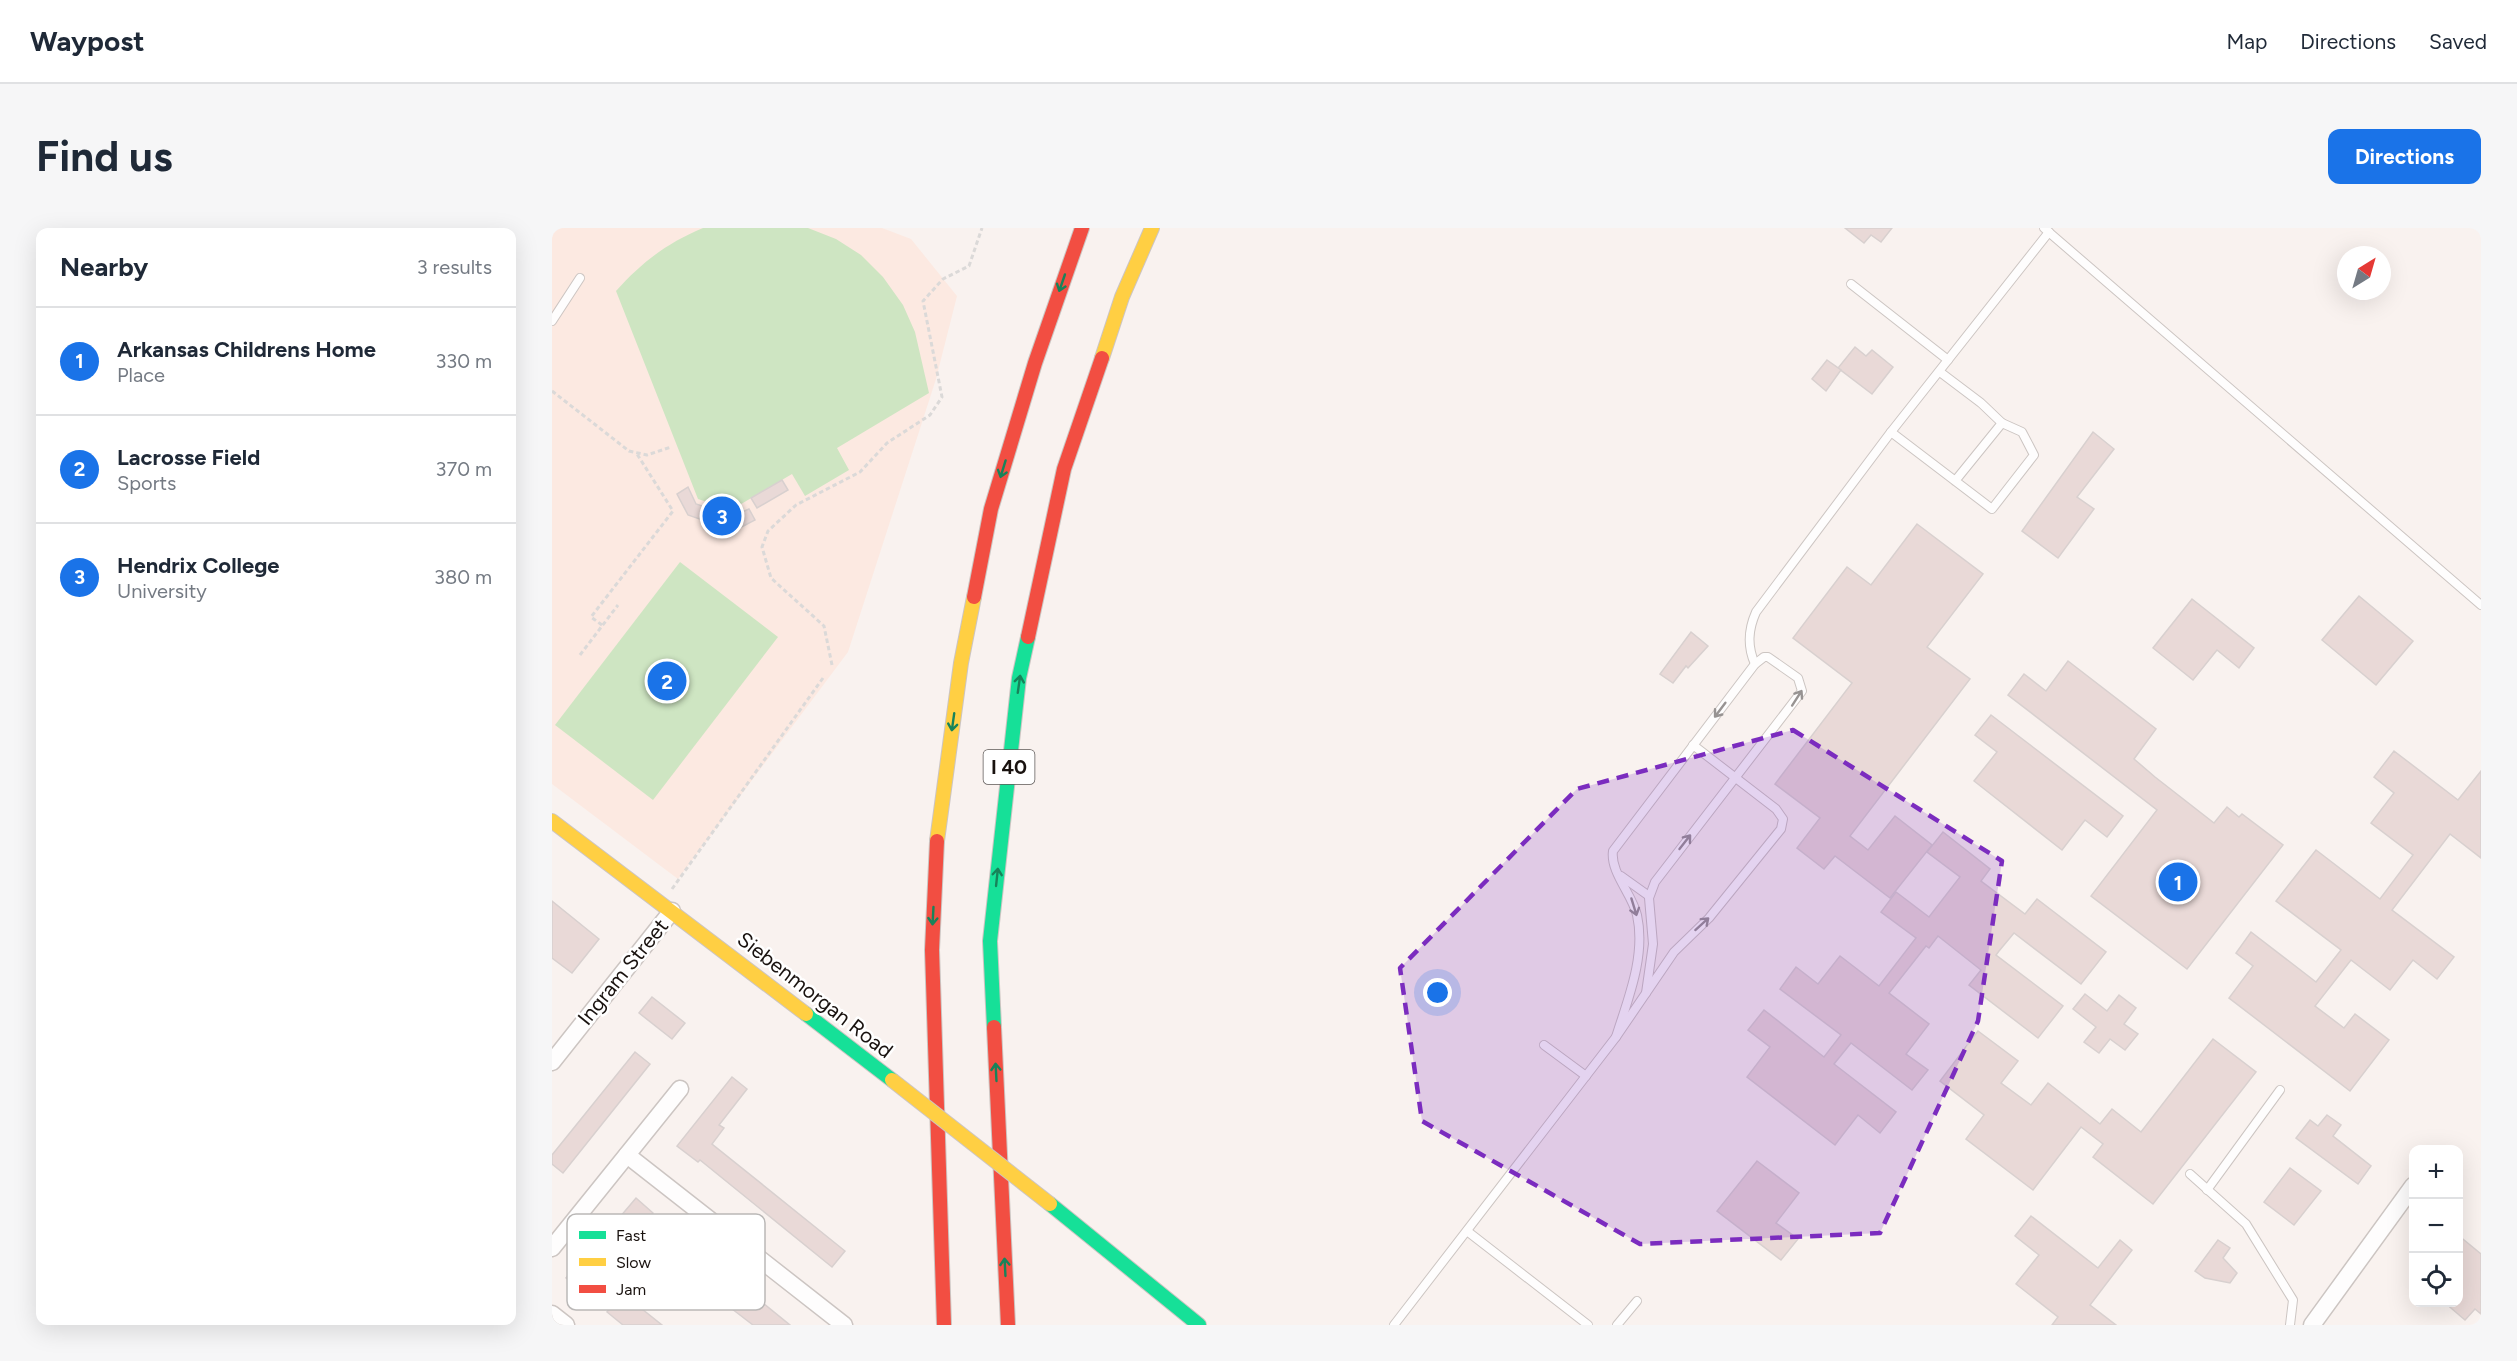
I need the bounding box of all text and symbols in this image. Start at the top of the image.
text: Waypost [30,24,144,58]
text: Map [2226,29,2267,54]
text: Directions [2300,29,2396,54]
text: Saved [2429,29,2487,54]
button: Directions [2328,129,2481,184]
text: Find us [36,131,173,182]
north arrow [2337,246,2391,300]
text: Nearby [60,251,148,283]
text: 3 results [417,255,492,279]
one-way arrow [1056,273,1067,292]
text: Arkansas Childrens Home [117,336,376,363]
text: 1 [75,349,84,373]
text: 330 m [435,349,492,373]
text: Place [117,363,165,387]
text: Lacrosse Field [117,444,260,471]
text: 2 [74,457,85,481]
text: 370 m [436,457,492,481]
one-way arrow [997,459,1008,478]
text: Sports [117,471,176,495]
pin: 3 [702,494,742,538]
text: Hendrix College [117,552,280,579]
text: 3 [74,565,85,589]
text: 380 m [434,565,492,589]
text: University [117,579,207,603]
pin: 2 [648,658,686,704]
one-way arrow [1013,674,1024,694]
one-way arrow [1790,689,1803,706]
one-way arrow [1713,702,1726,718]
one-way arrow [948,711,959,731]
road number: I 40 [984,750,1034,784]
one-way arrow [1679,834,1692,850]
pin: 1 [2158,860,2198,904]
one-way arrow [992,868,1003,888]
one-way arrow [1629,897,1640,916]
one-way arrow [928,905,939,925]
street label: Ingram Street [572,913,673,1030]
one-way arrow [1694,917,1709,931]
street label: Siebenmorgan Road [733,926,898,1063]
your location [1423,978,1452,1007]
one-way arrow [990,1062,1001,1082]
map controls [2409,1145,2463,1307]
button: + [2409,1145,2463,1199]
button: − [2409,1199,2463,1253]
legend [567,1214,765,1310]
text: Fast [616,1226,646,1245]
text: Slow [616,1253,651,1272]
button: locate [2409,1253,2463,1307]
one-way arrow [999,1257,1010,1277]
text: Jam [616,1280,646,1299]

